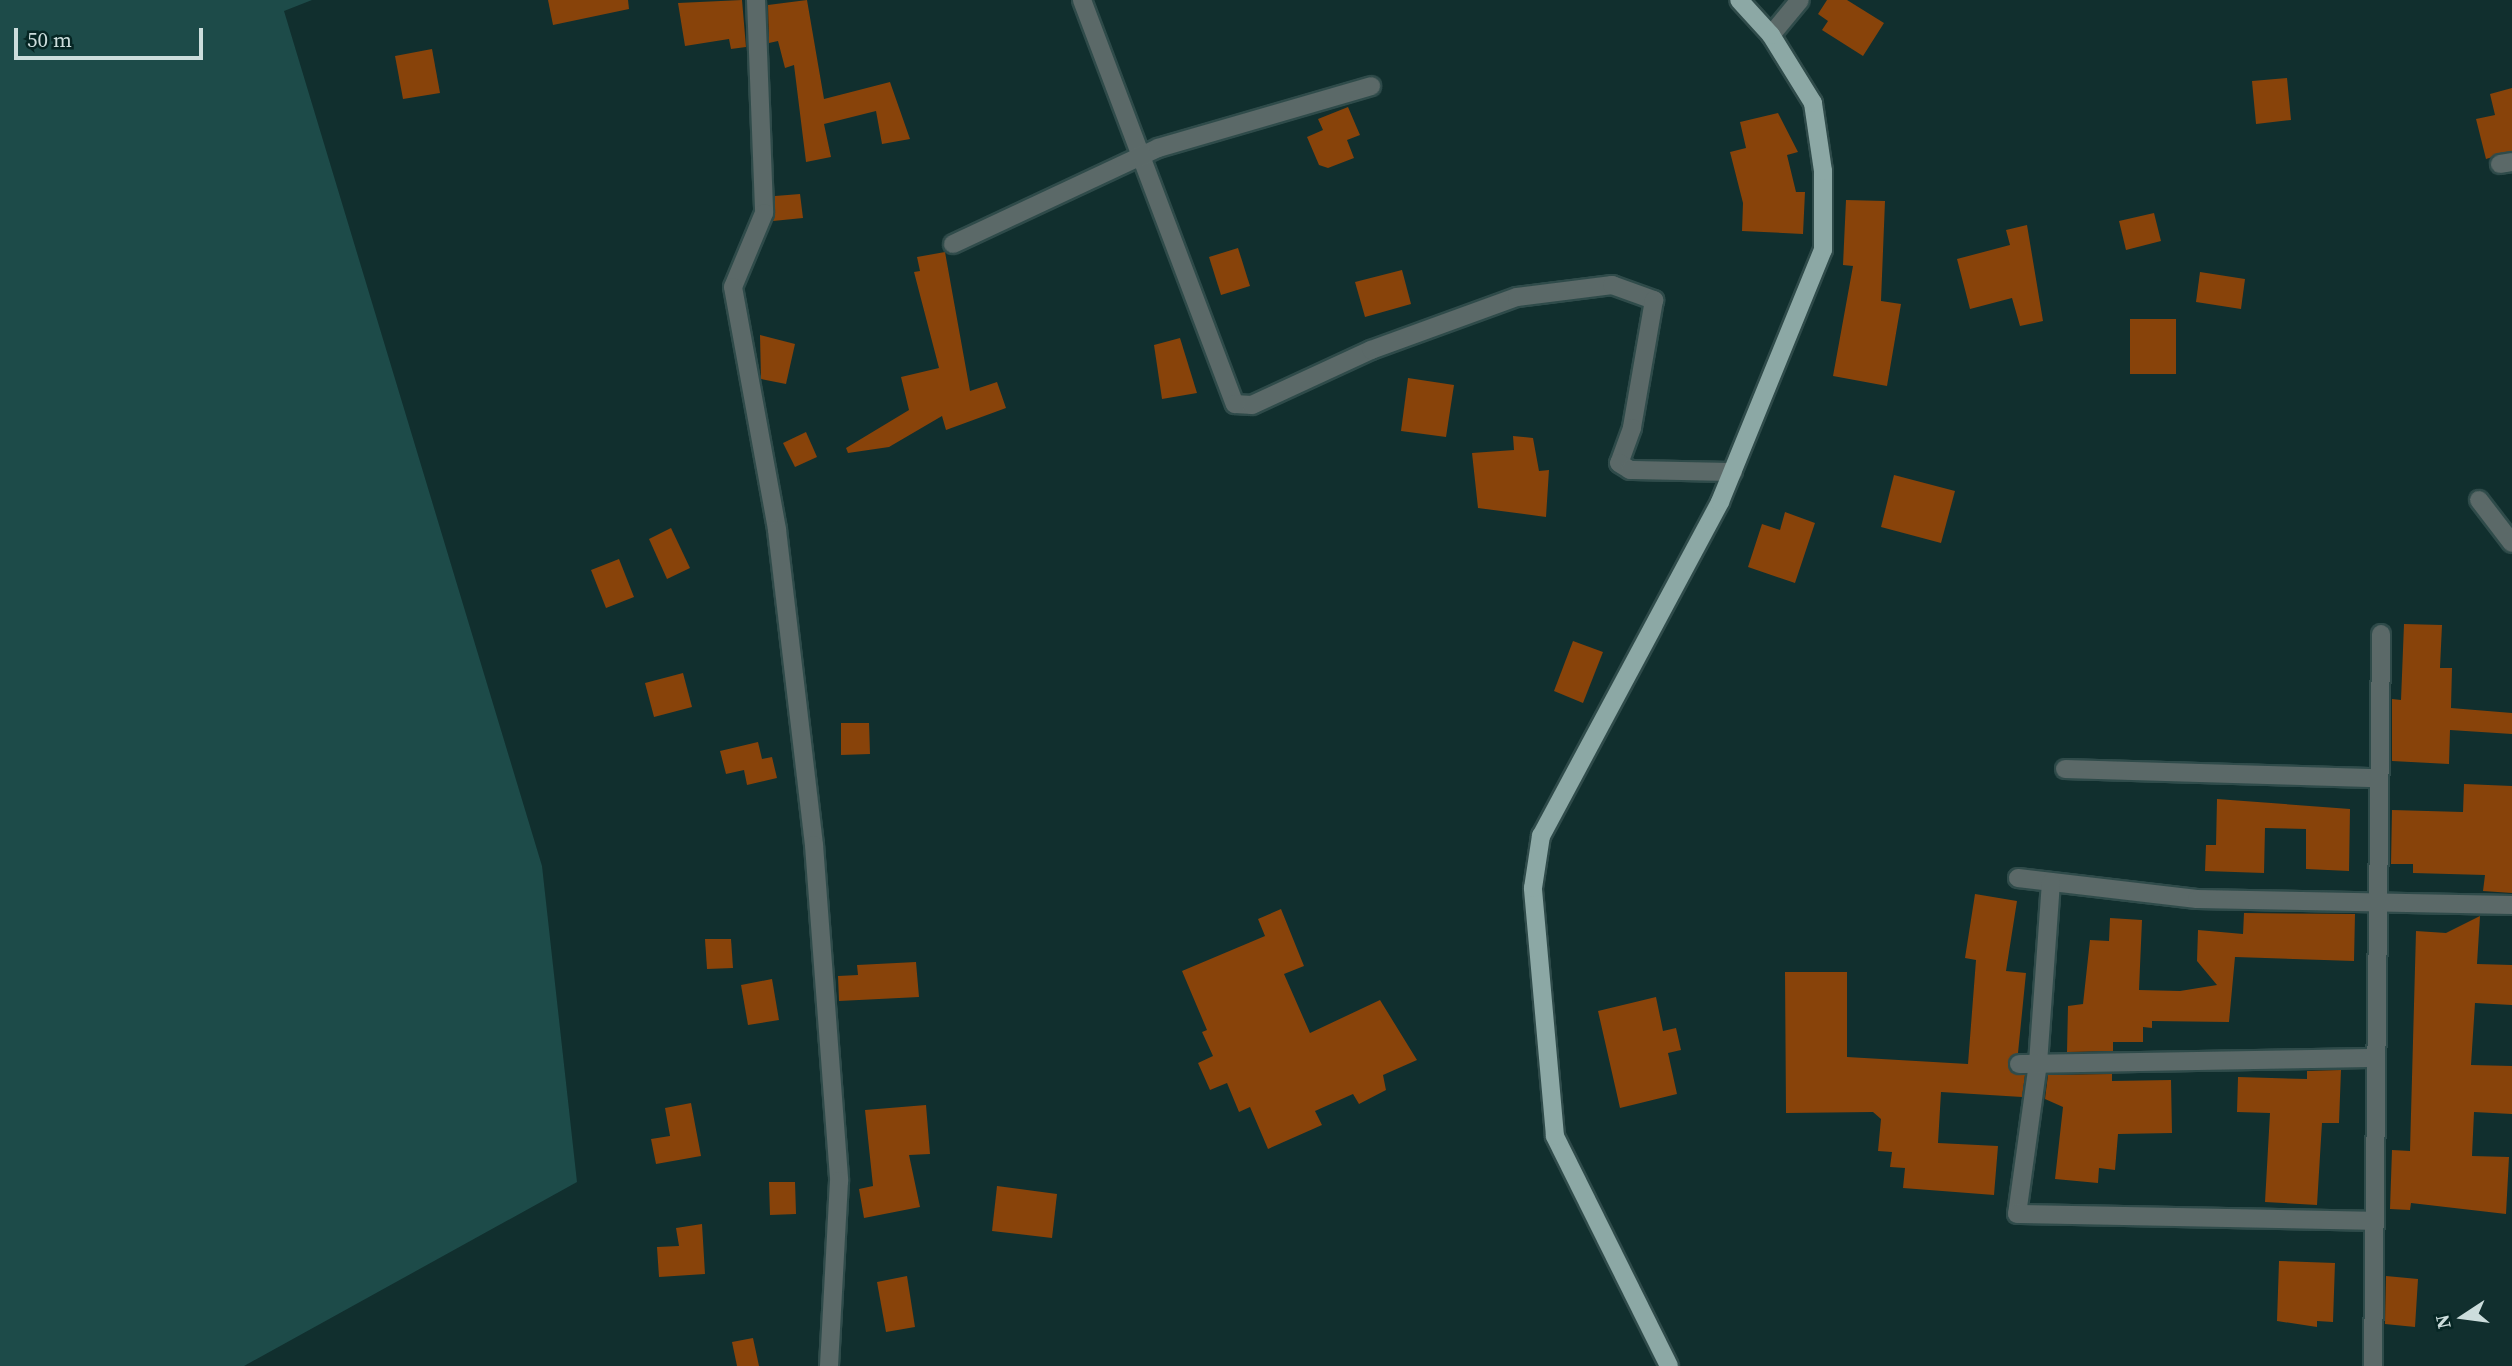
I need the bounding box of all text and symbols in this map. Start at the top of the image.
scale bar [18,14,206,58]
text: 50 m [27,25,72,54]
north arrow [2428,1282,2498,1352]
text: N [2428,1312,2457,1331]

